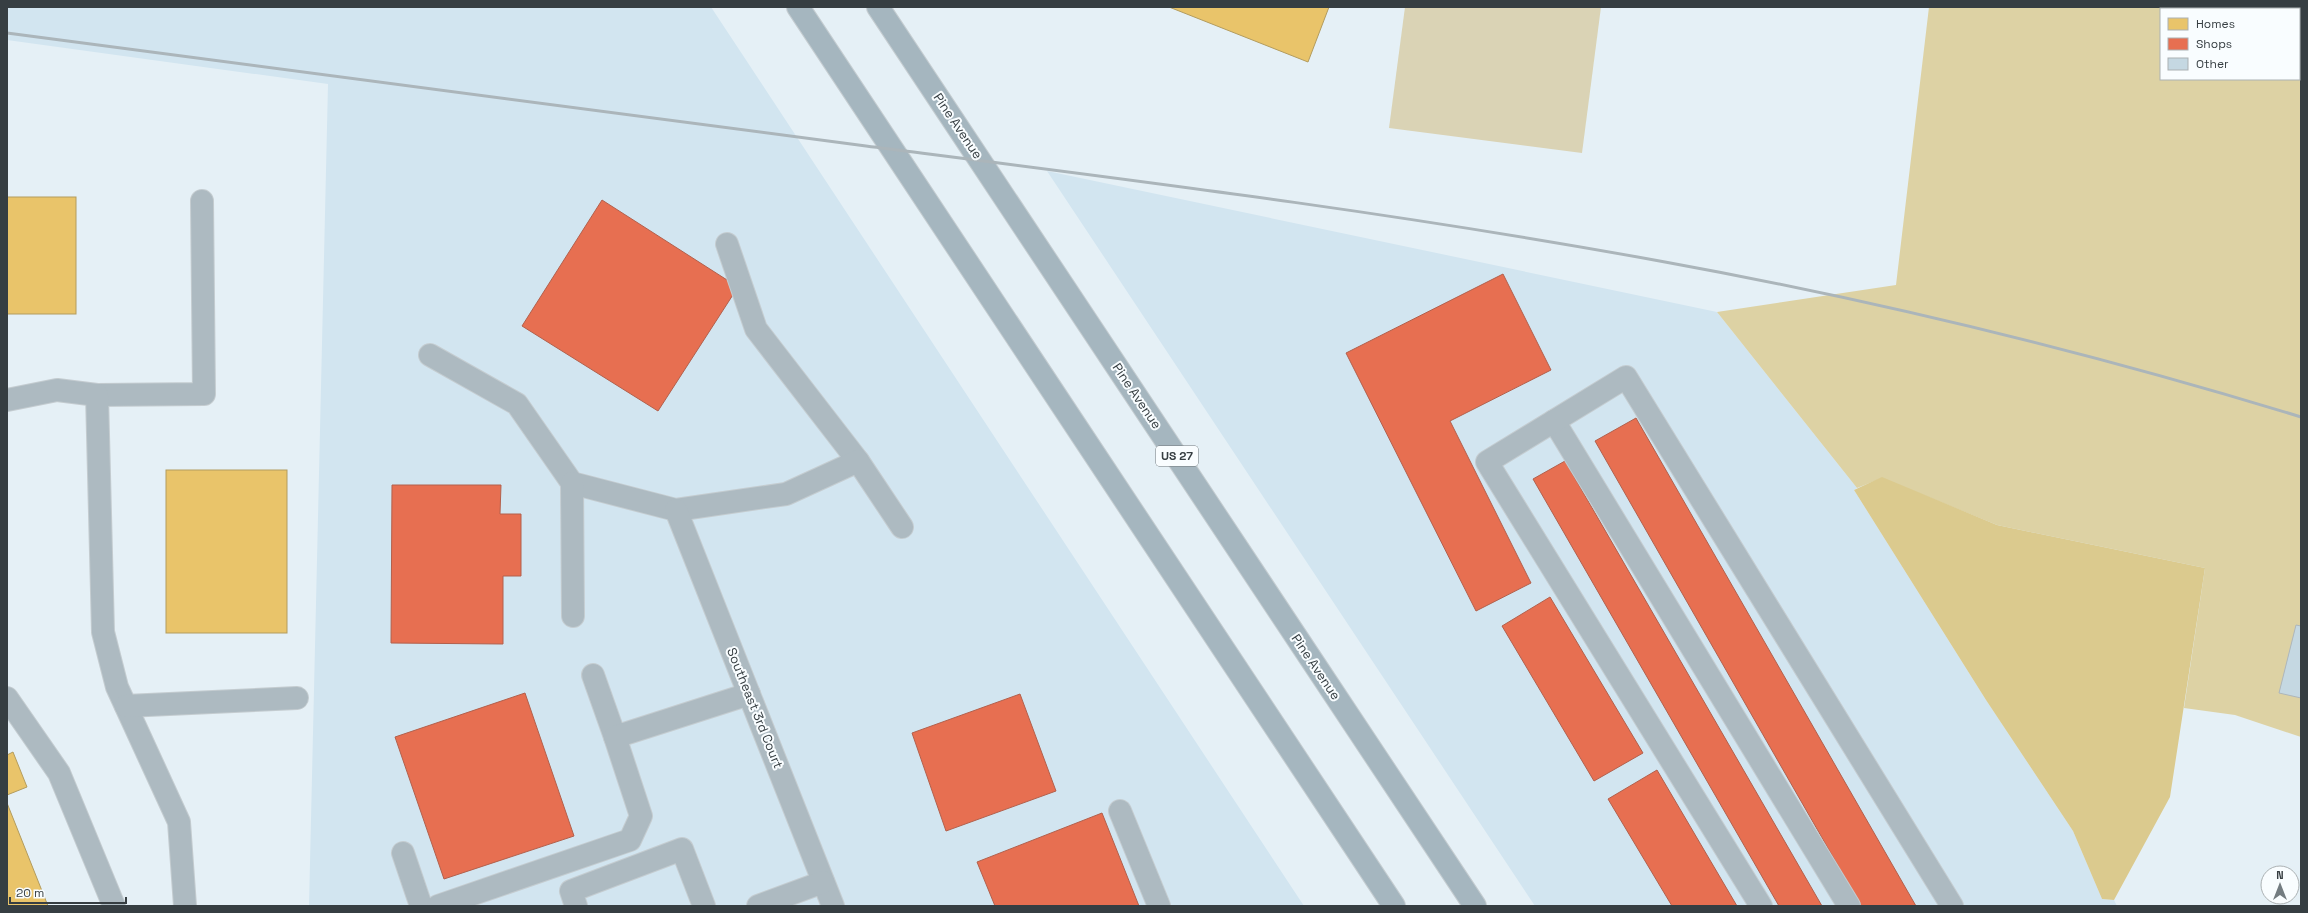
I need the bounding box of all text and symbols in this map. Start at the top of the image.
legend [2160,8,2300,80]
text: Homes [2196,16,2235,32]
text: Shops [2196,36,2232,52]
text: Other [2196,56,2229,72]
street label: Pine Avenue [930,90,986,162]
street label: Pine Avenue [1109,360,1165,432]
road number: US 27 [1156,446,1198,466]
street label: Pine Avenue [1288,631,1344,703]
street label: Southeast 3rd Court [723,645,787,771]
north arrow [2260,865,2300,905]
text: N [2276,868,2284,882]
scale bar [10,879,126,905]
text: 20 m [16,885,44,901]

